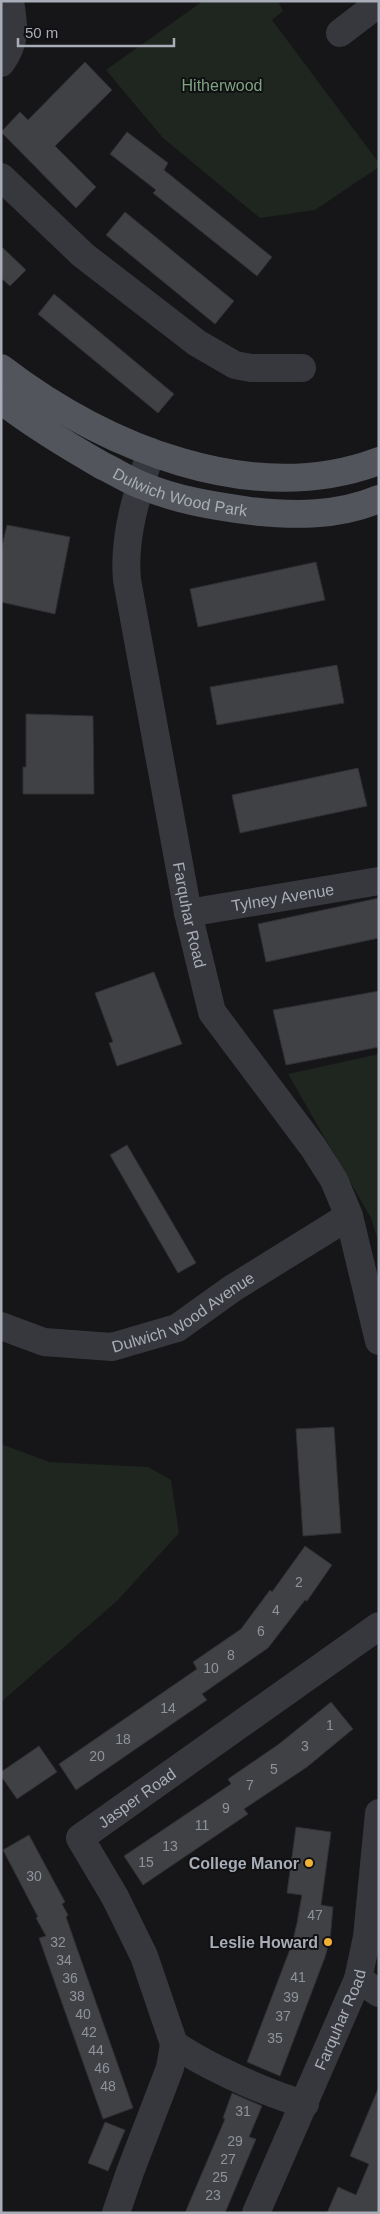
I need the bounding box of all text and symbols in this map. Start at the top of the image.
scale bar [18,15,174,47]
text: 50 m [25,24,58,41]
park label: Hitherwood [182,77,262,94]
street label: Dulwich Wood Park [110,465,249,520]
street label: Farquhar Road [170,861,209,970]
street label: Tylney Avenue [230,881,335,915]
street label: Dulwich Wood Avenue [110,1269,258,1356]
house number: 2 [295,1574,303,1590]
house number: 4 [272,1602,280,1618]
house number: 6 [257,1623,265,1639]
house number: 8 [227,1647,235,1663]
house number: 10 [203,1660,219,1676]
house number: 14 [160,1700,176,1716]
house number: 1 [326,1717,334,1733]
house number: 18 [115,1731,131,1747]
house number: 3 [301,1738,309,1754]
house number: 20 [89,1748,105,1764]
house number: 5 [270,1761,278,1777]
street label: Jasper Road [95,1765,179,1831]
house number: 7 [246,1777,254,1793]
house number: 9 [222,1800,230,1816]
house number: 11 [195,1817,209,1833]
house number: 13 [162,1838,178,1854]
house number: 15 [138,1854,154,1870]
place label: College Manor [189,1855,299,1872]
marker: College Manor [303,1857,315,1869]
house number: 30 [26,1868,42,1884]
house number: 47 [307,1907,323,1923]
house number: 32 [50,1934,66,1950]
place label: Leslie Howard [210,1934,318,1951]
marker: Leslie Howard [322,1936,334,1948]
house number: 34 [56,1952,72,1968]
street label: Farquhar Road [311,1968,369,2073]
house number: 41 [290,1969,306,1985]
house number: 36 [62,1970,78,1986]
house number: 38 [69,1988,85,2004]
house number: 39 [283,1989,299,2005]
house number: 40 [75,2006,91,2022]
house number: 37 [275,2008,291,2024]
house number: 42 [81,2024,97,2040]
house number: 35 [267,2030,283,2046]
house number: 44 [88,2042,104,2058]
house number: 46 [94,2060,110,2076]
house number: 48 [100,2078,116,2094]
house number: 31 [235,2103,251,2119]
house number: 29 [227,2133,243,2149]
house number: 27 [220,2151,236,2167]
house number: 25 [212,2169,228,2185]
house number: 23 [205,2187,221,2203]

